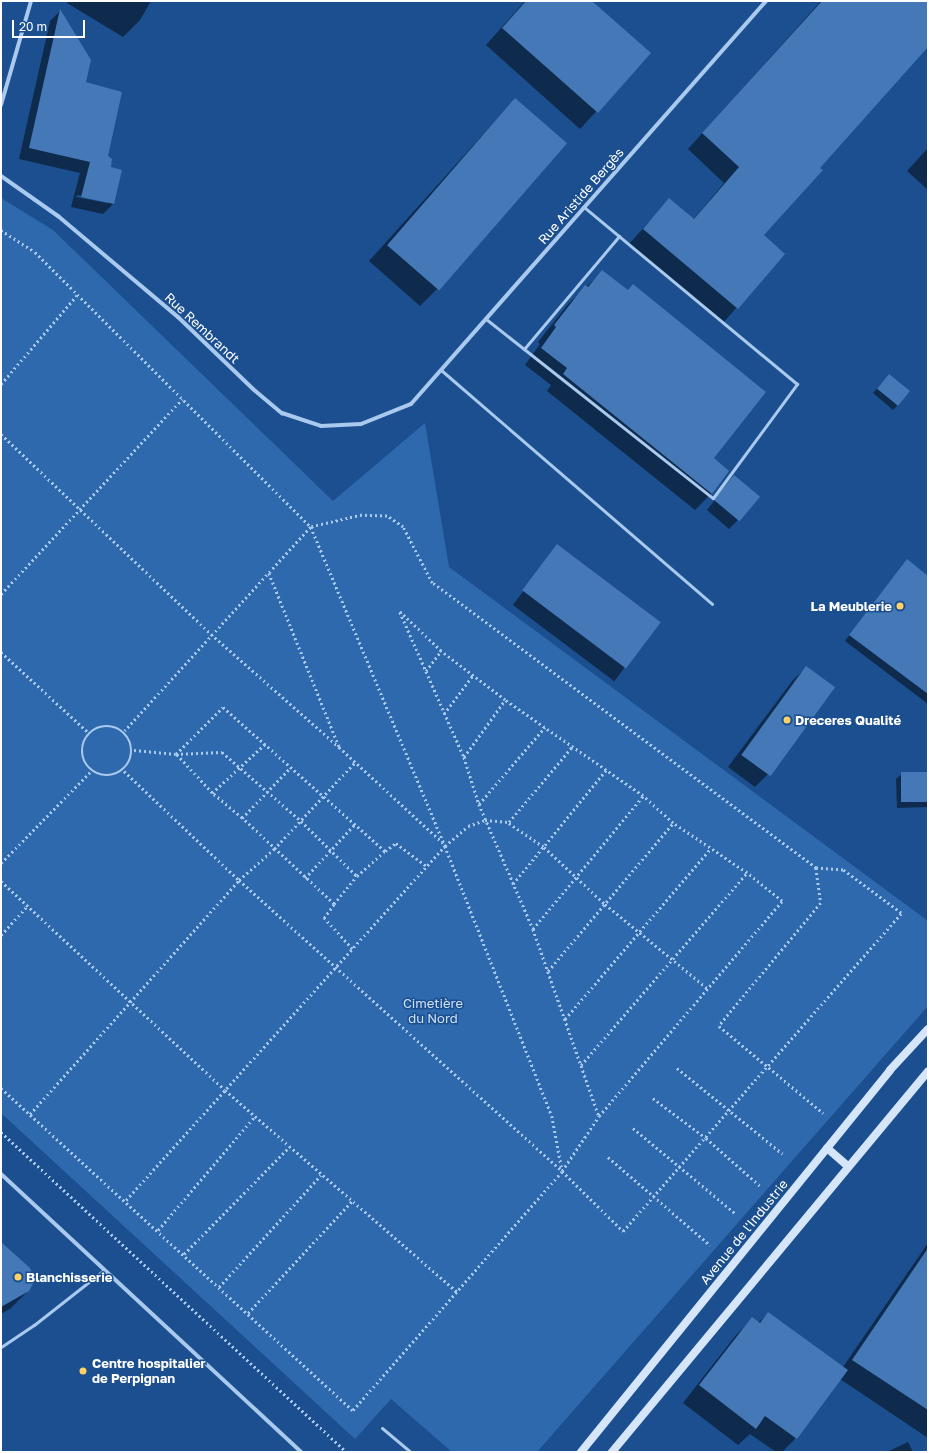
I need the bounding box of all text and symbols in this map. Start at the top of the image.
scale bar [14,12,87,38]
text: 20 m [19,19,47,34]
street label: Rue Aristide Bergès [535,145,627,247]
street label: Rue Rembrandt [161,289,243,367]
place label: La Meublerie [810,598,892,614]
marker: La Meublerie [895,601,905,611]
place label: Dreceres Qualité [795,712,901,728]
marker: Dreceres Qualité [782,715,792,725]
park label: Cimetière du Nord [403,996,463,1027]
street label: Avenue de l'Industrie [697,1176,791,1288]
place label: Blanchisserie [26,1269,112,1285]
marker: Blanchisserie [13,1272,23,1282]
place label: Centre hospitalier de Perpignan [92,1356,206,1387]
marker: Centre hospitalier de Perpignan [77,1365,89,1377]

